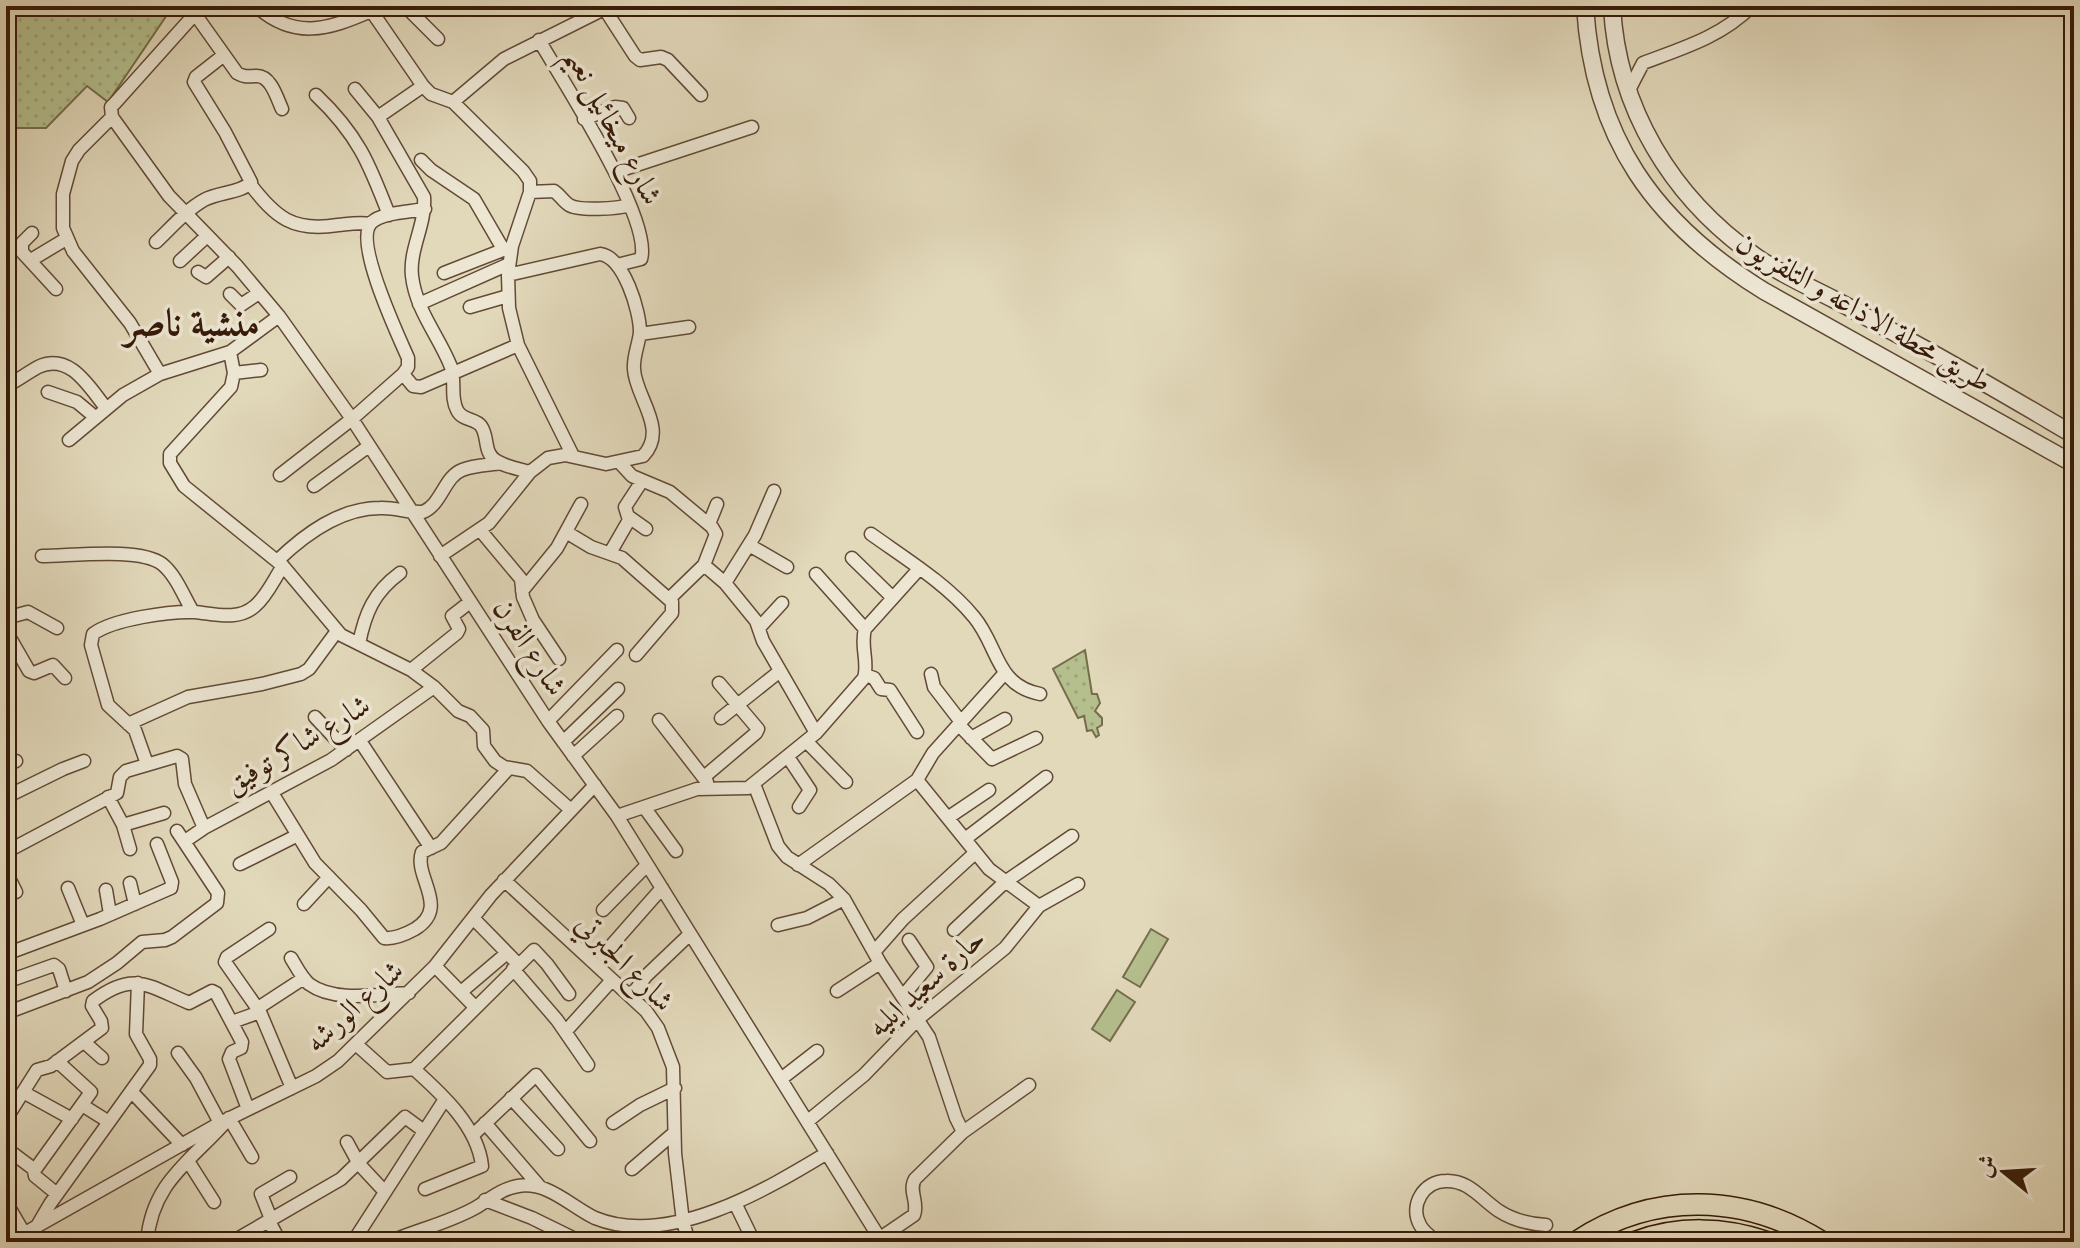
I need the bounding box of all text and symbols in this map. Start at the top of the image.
street label: شارع ميخائيل نعيم [548,40,672,216]
street label: طريق محطة الاذاعه و التلفزيون [1729,222,1999,401]
district label: منشية ناصر [120,297,260,348]
street label: شارع الفرن [479,591,576,706]
street label: شارع شاكر توفيق [217,685,380,808]
street label: شارع الجبرتي [563,904,683,1024]
street label: حارة سعيد ايليه [858,918,993,1045]
street label: شارع الورشه [296,951,416,1065]
north arrow [1964,1132,2044,1212]
text: ش [1968,1151,2003,1181]

